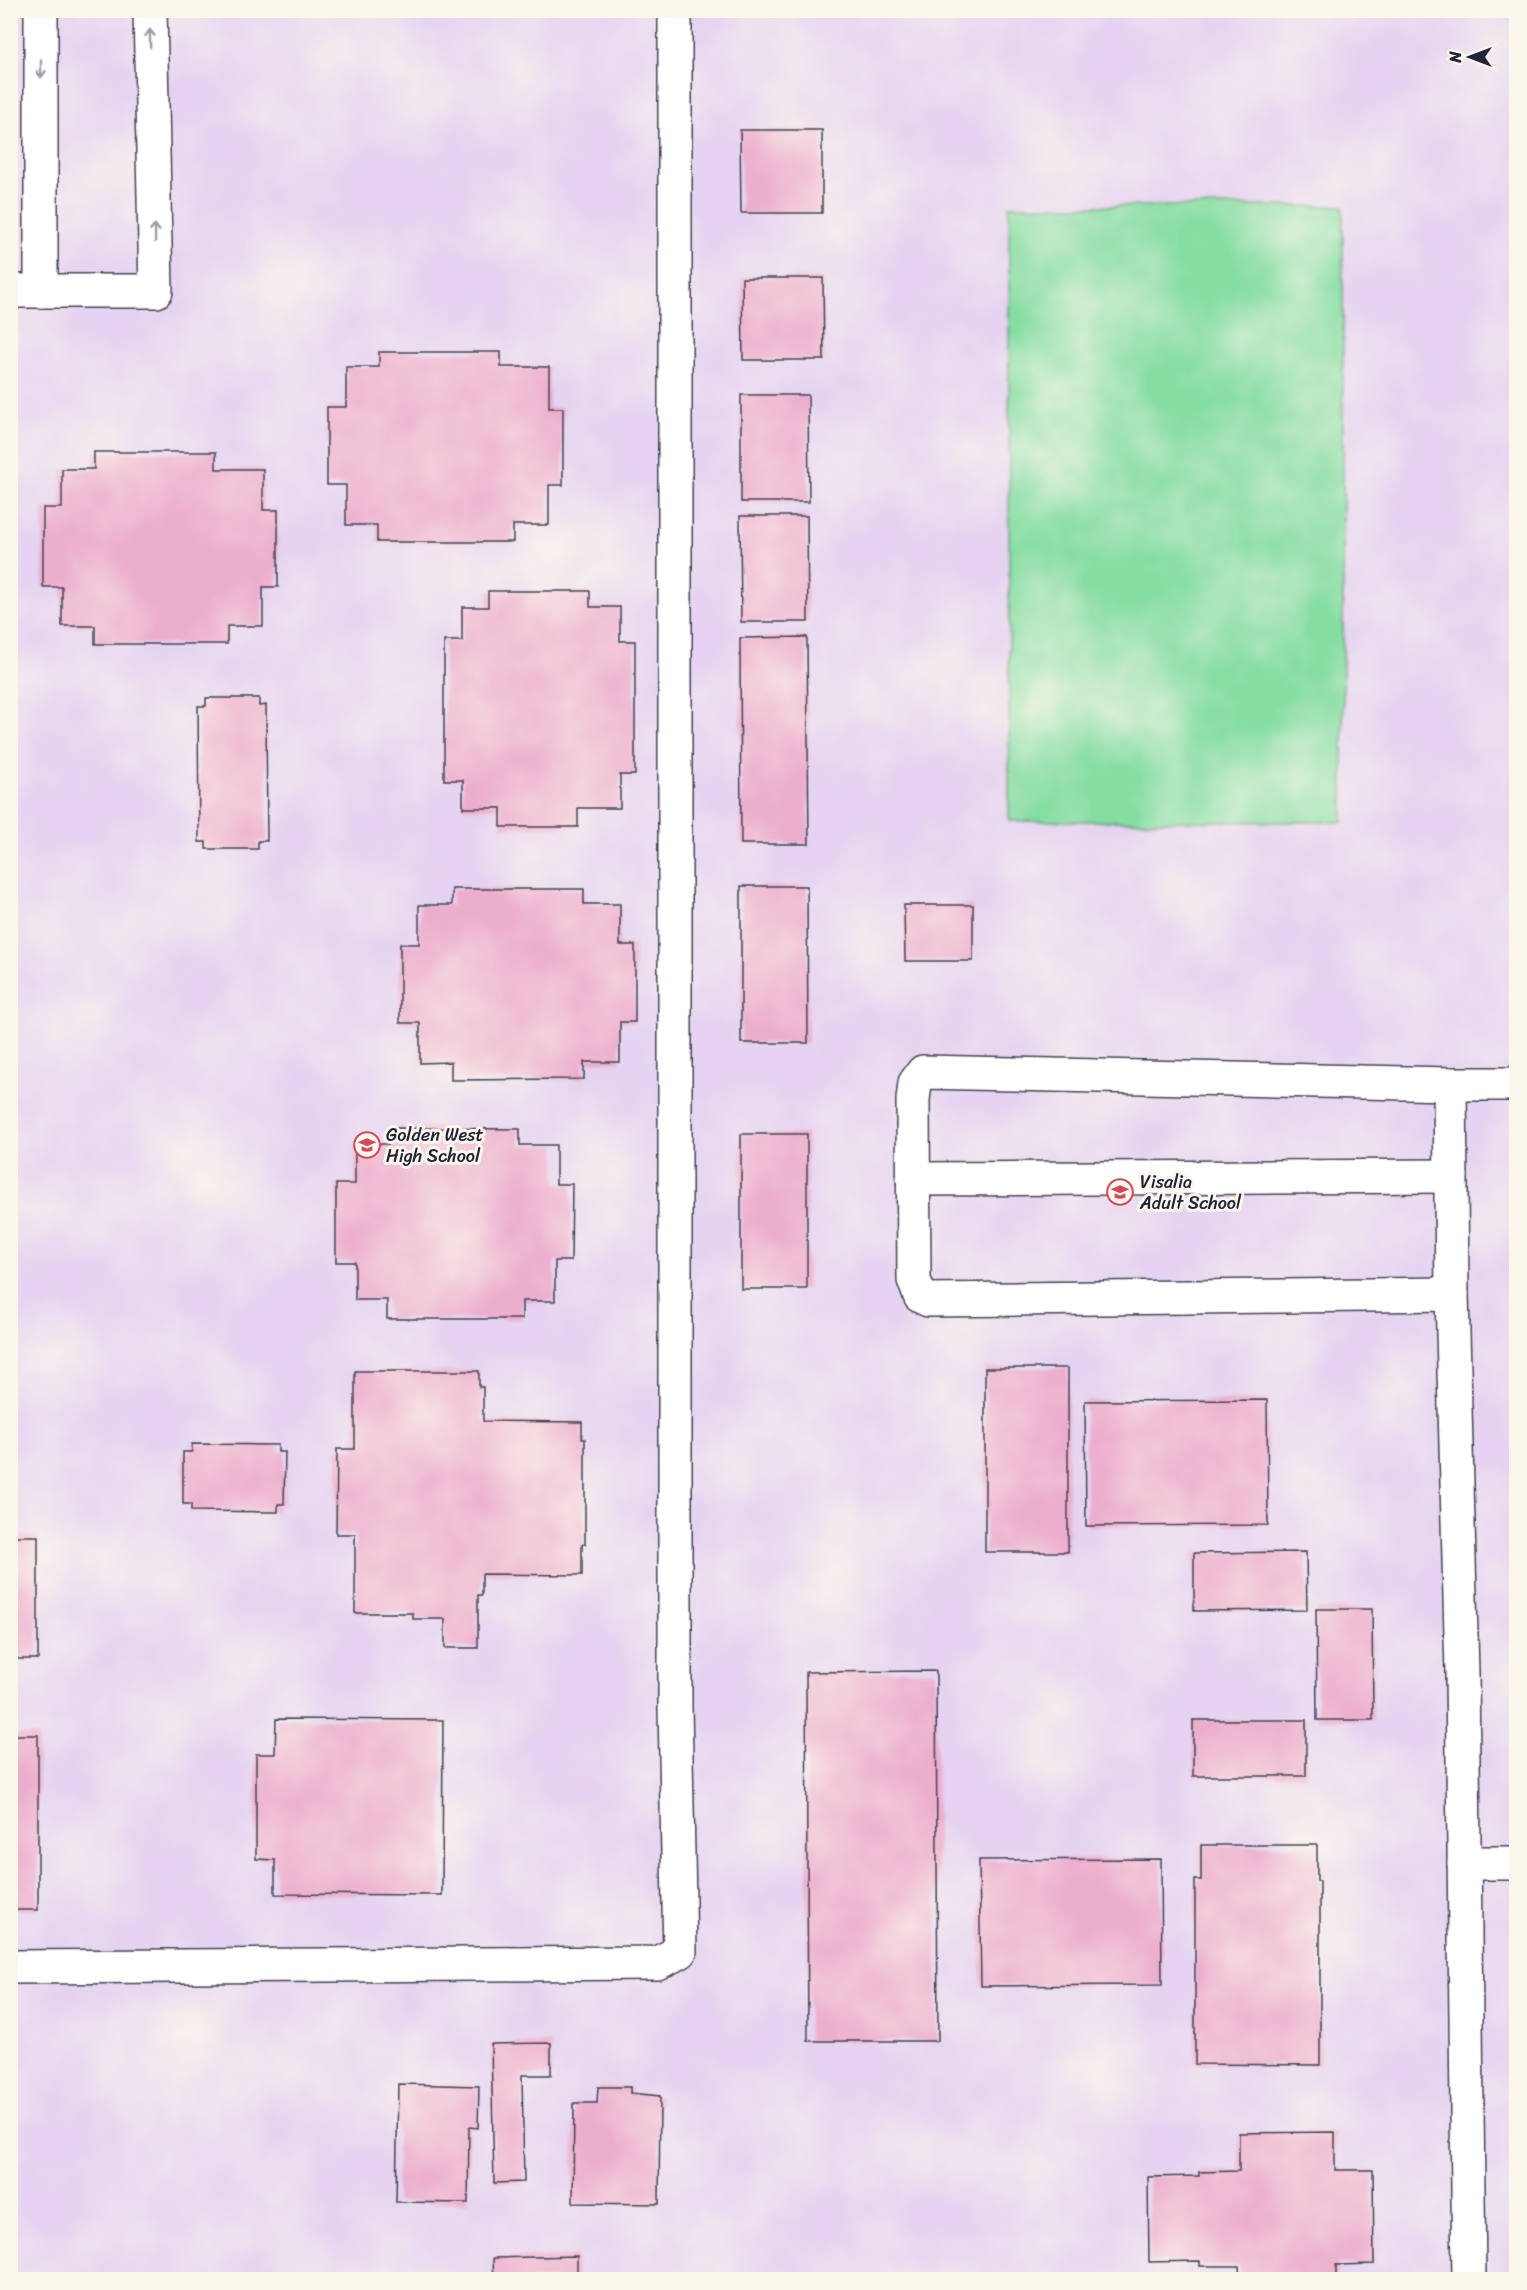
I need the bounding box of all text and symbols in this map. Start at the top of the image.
north arrow [1440,27,1500,87]
one-way arrow [144,28,156,48]
text: N [1441,51,1470,64]
one-way arrow [35,59,47,78]
one-way arrow [149,223,160,243]
place label: Golden West High School [386,1119,484,1172]
school or university icon: Golden West High School [352,1130,382,1160]
place label: Visalia Adult School [1139,1166,1242,1219]
school or university icon: Visalia Adult School [1105,1177,1135,1207]

